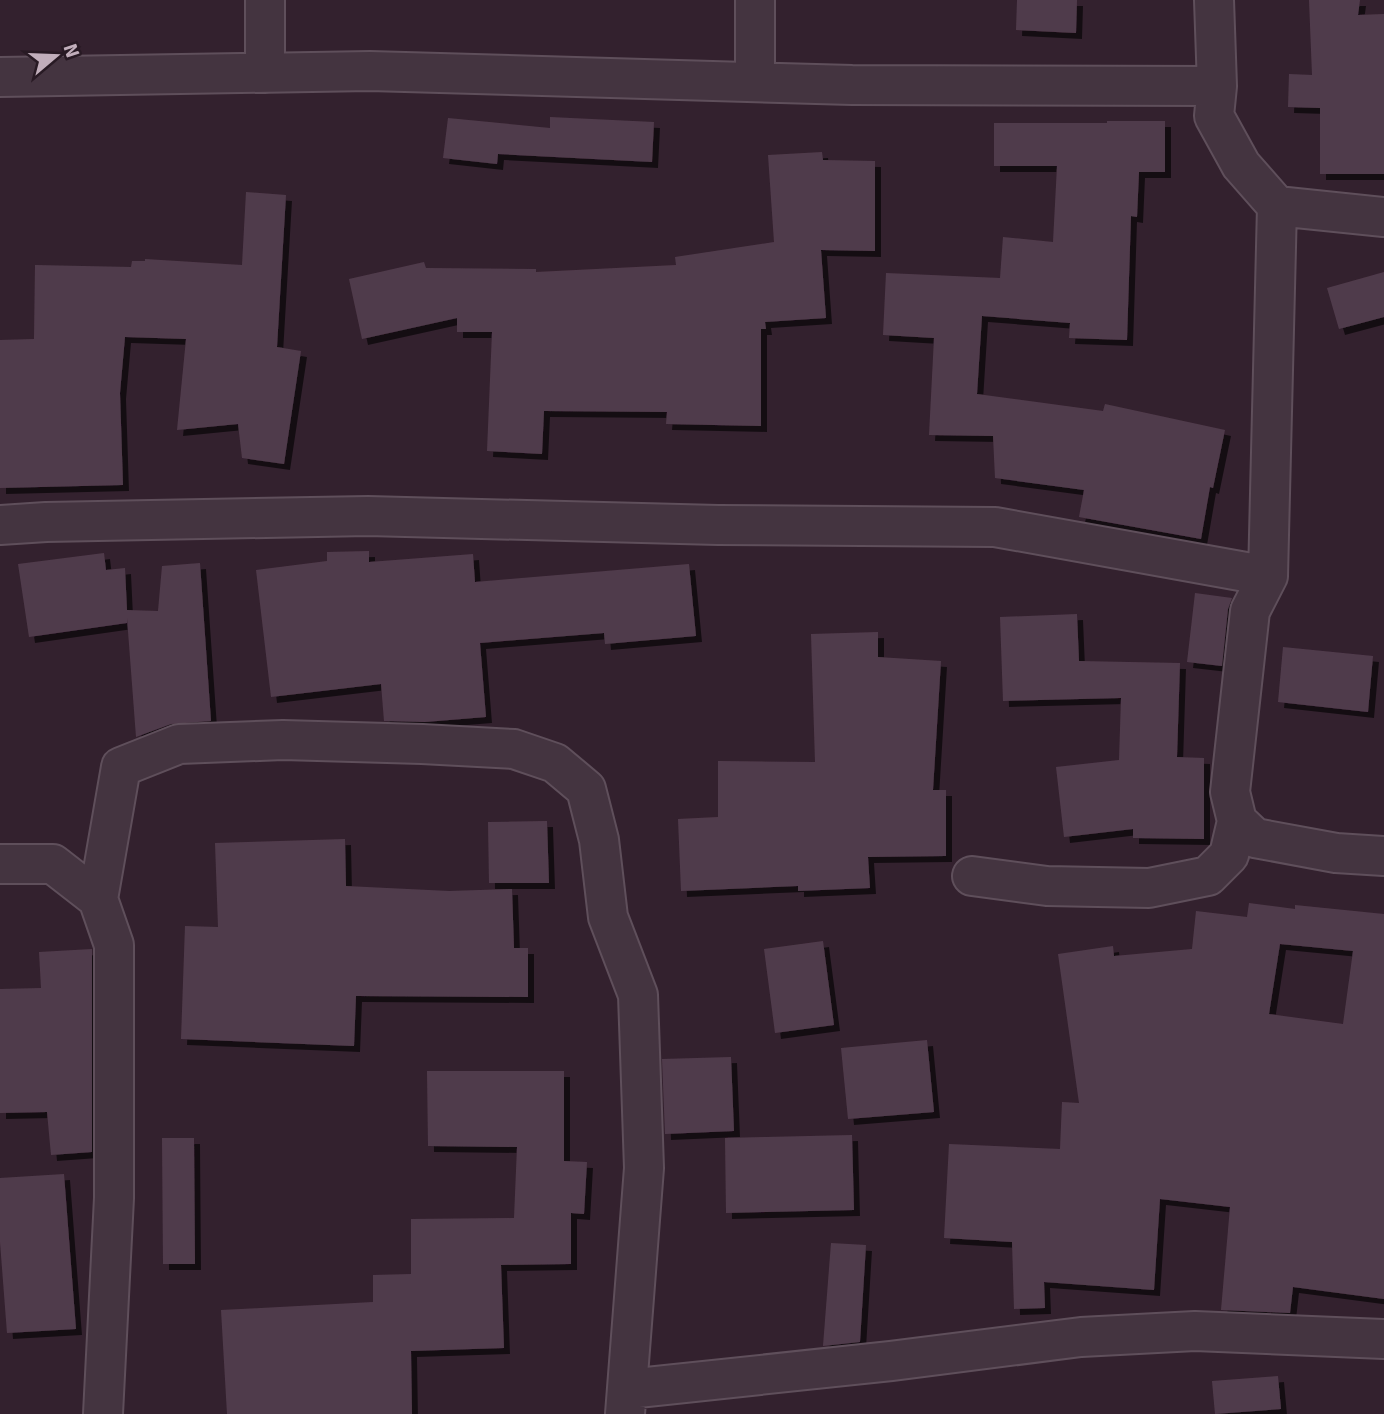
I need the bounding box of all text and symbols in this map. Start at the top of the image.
north arrow [21,21,91,91]
text: N [58,41,85,61]

